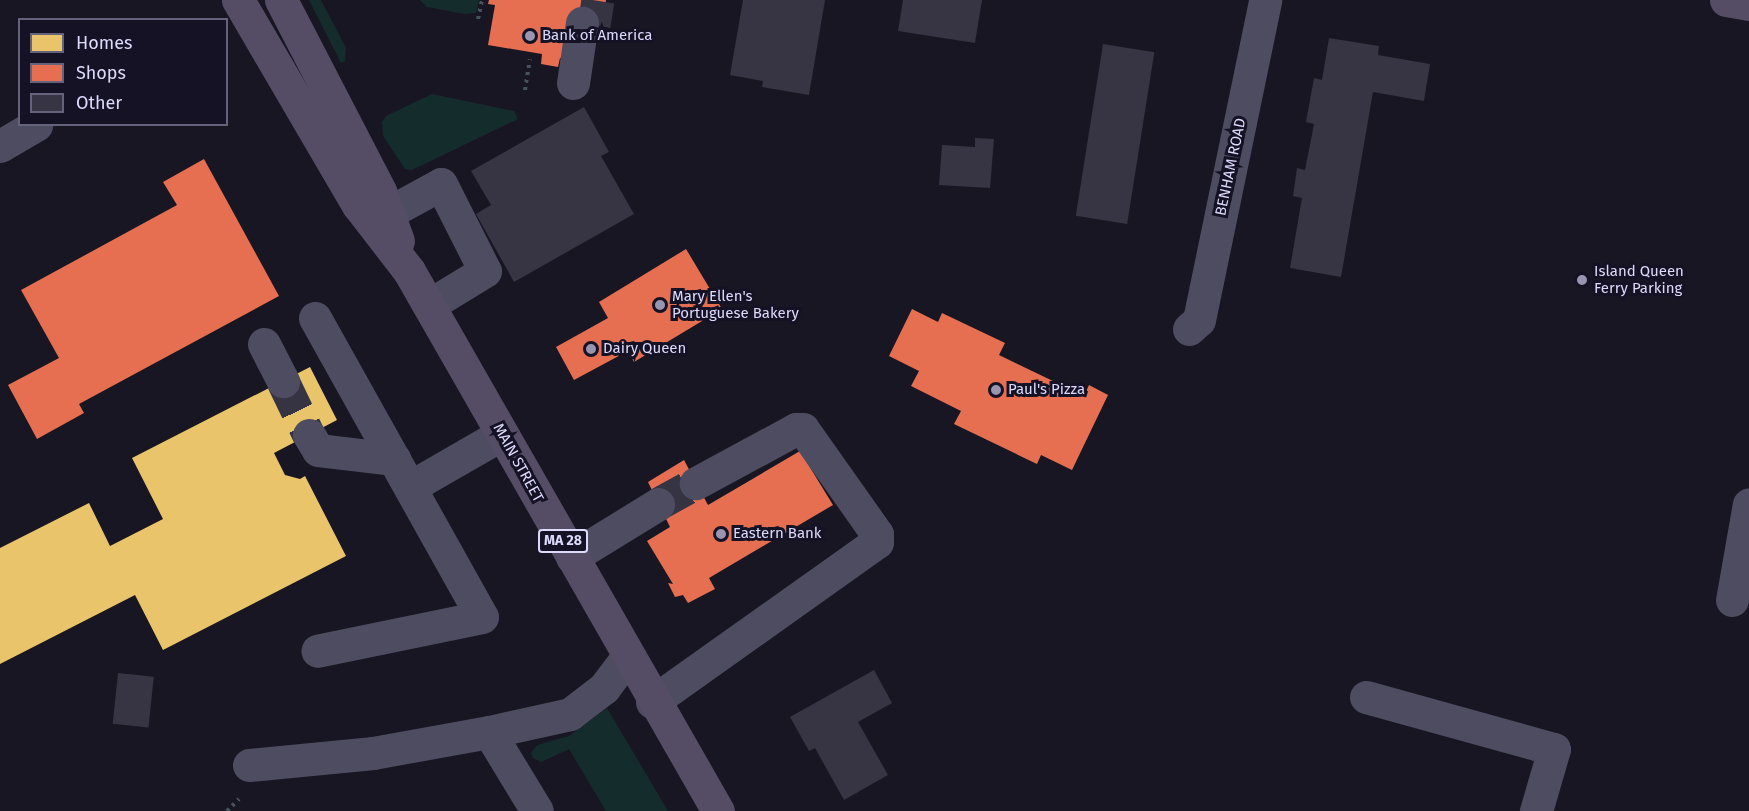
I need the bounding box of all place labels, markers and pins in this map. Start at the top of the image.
place label: Bank of America [542,27,652,45]
marker: Bank of America [523,29,537,43]
place label: Island Queen Ferry Parking [1594,262,1684,297]
marker: Island Queen Ferry Parking [1575,273,1589,287]
place label: Mary Ellen's Portuguese Bakery [672,287,799,322]
marker: Mary Ellen's Portuguese Bakery [653,298,667,312]
place label: Dairy Queen [603,340,686,358]
marker: Dairy Queen [584,342,598,356]
place label: Paul's Pizza [1008,381,1085,399]
marker: Paul's Pizza [989,383,1003,397]
place label: Eastern Bank [733,525,822,543]
marker: Eastern Bank [714,527,728,541]

